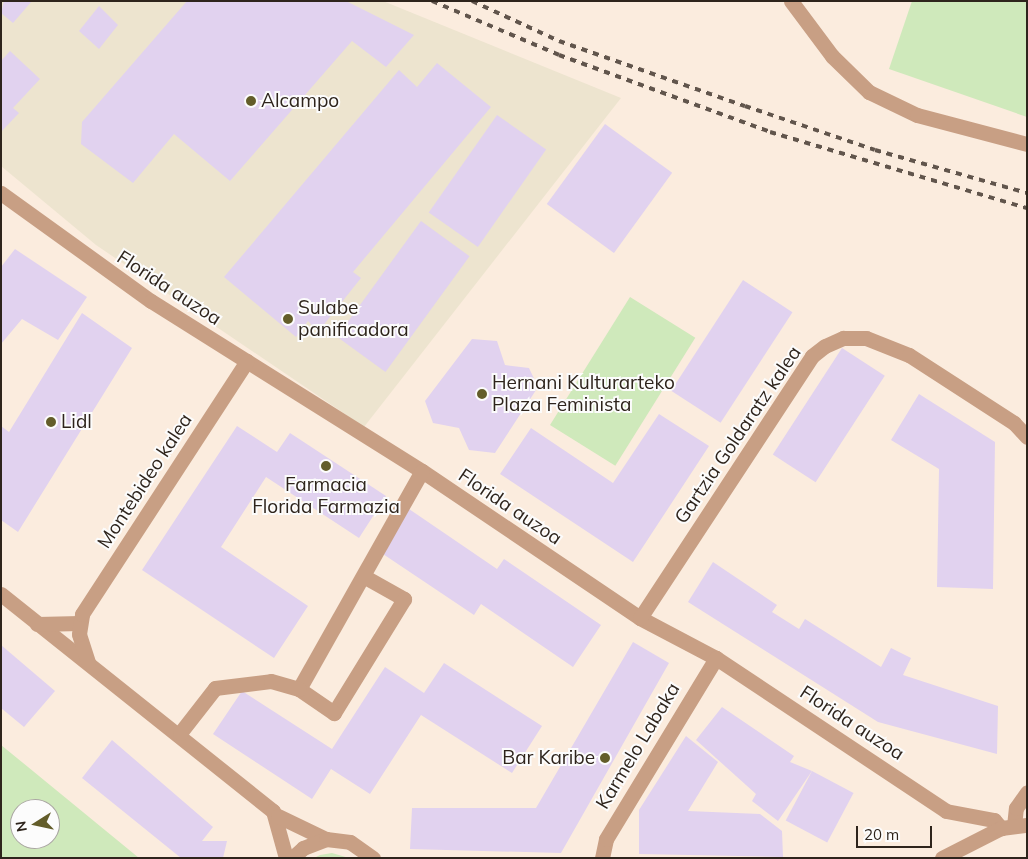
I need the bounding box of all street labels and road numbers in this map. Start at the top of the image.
street label: Florida auzoa [113,246,225,330]
street label: Gartzia Goldaratz kalea [670,342,806,528]
street label: Montebideo kalea [93,409,197,553]
street label: Florida auzoa [454,464,566,550]
street label: Karmelo Labaka [591,679,685,813]
street label: Florida auzoa [796,681,908,765]

